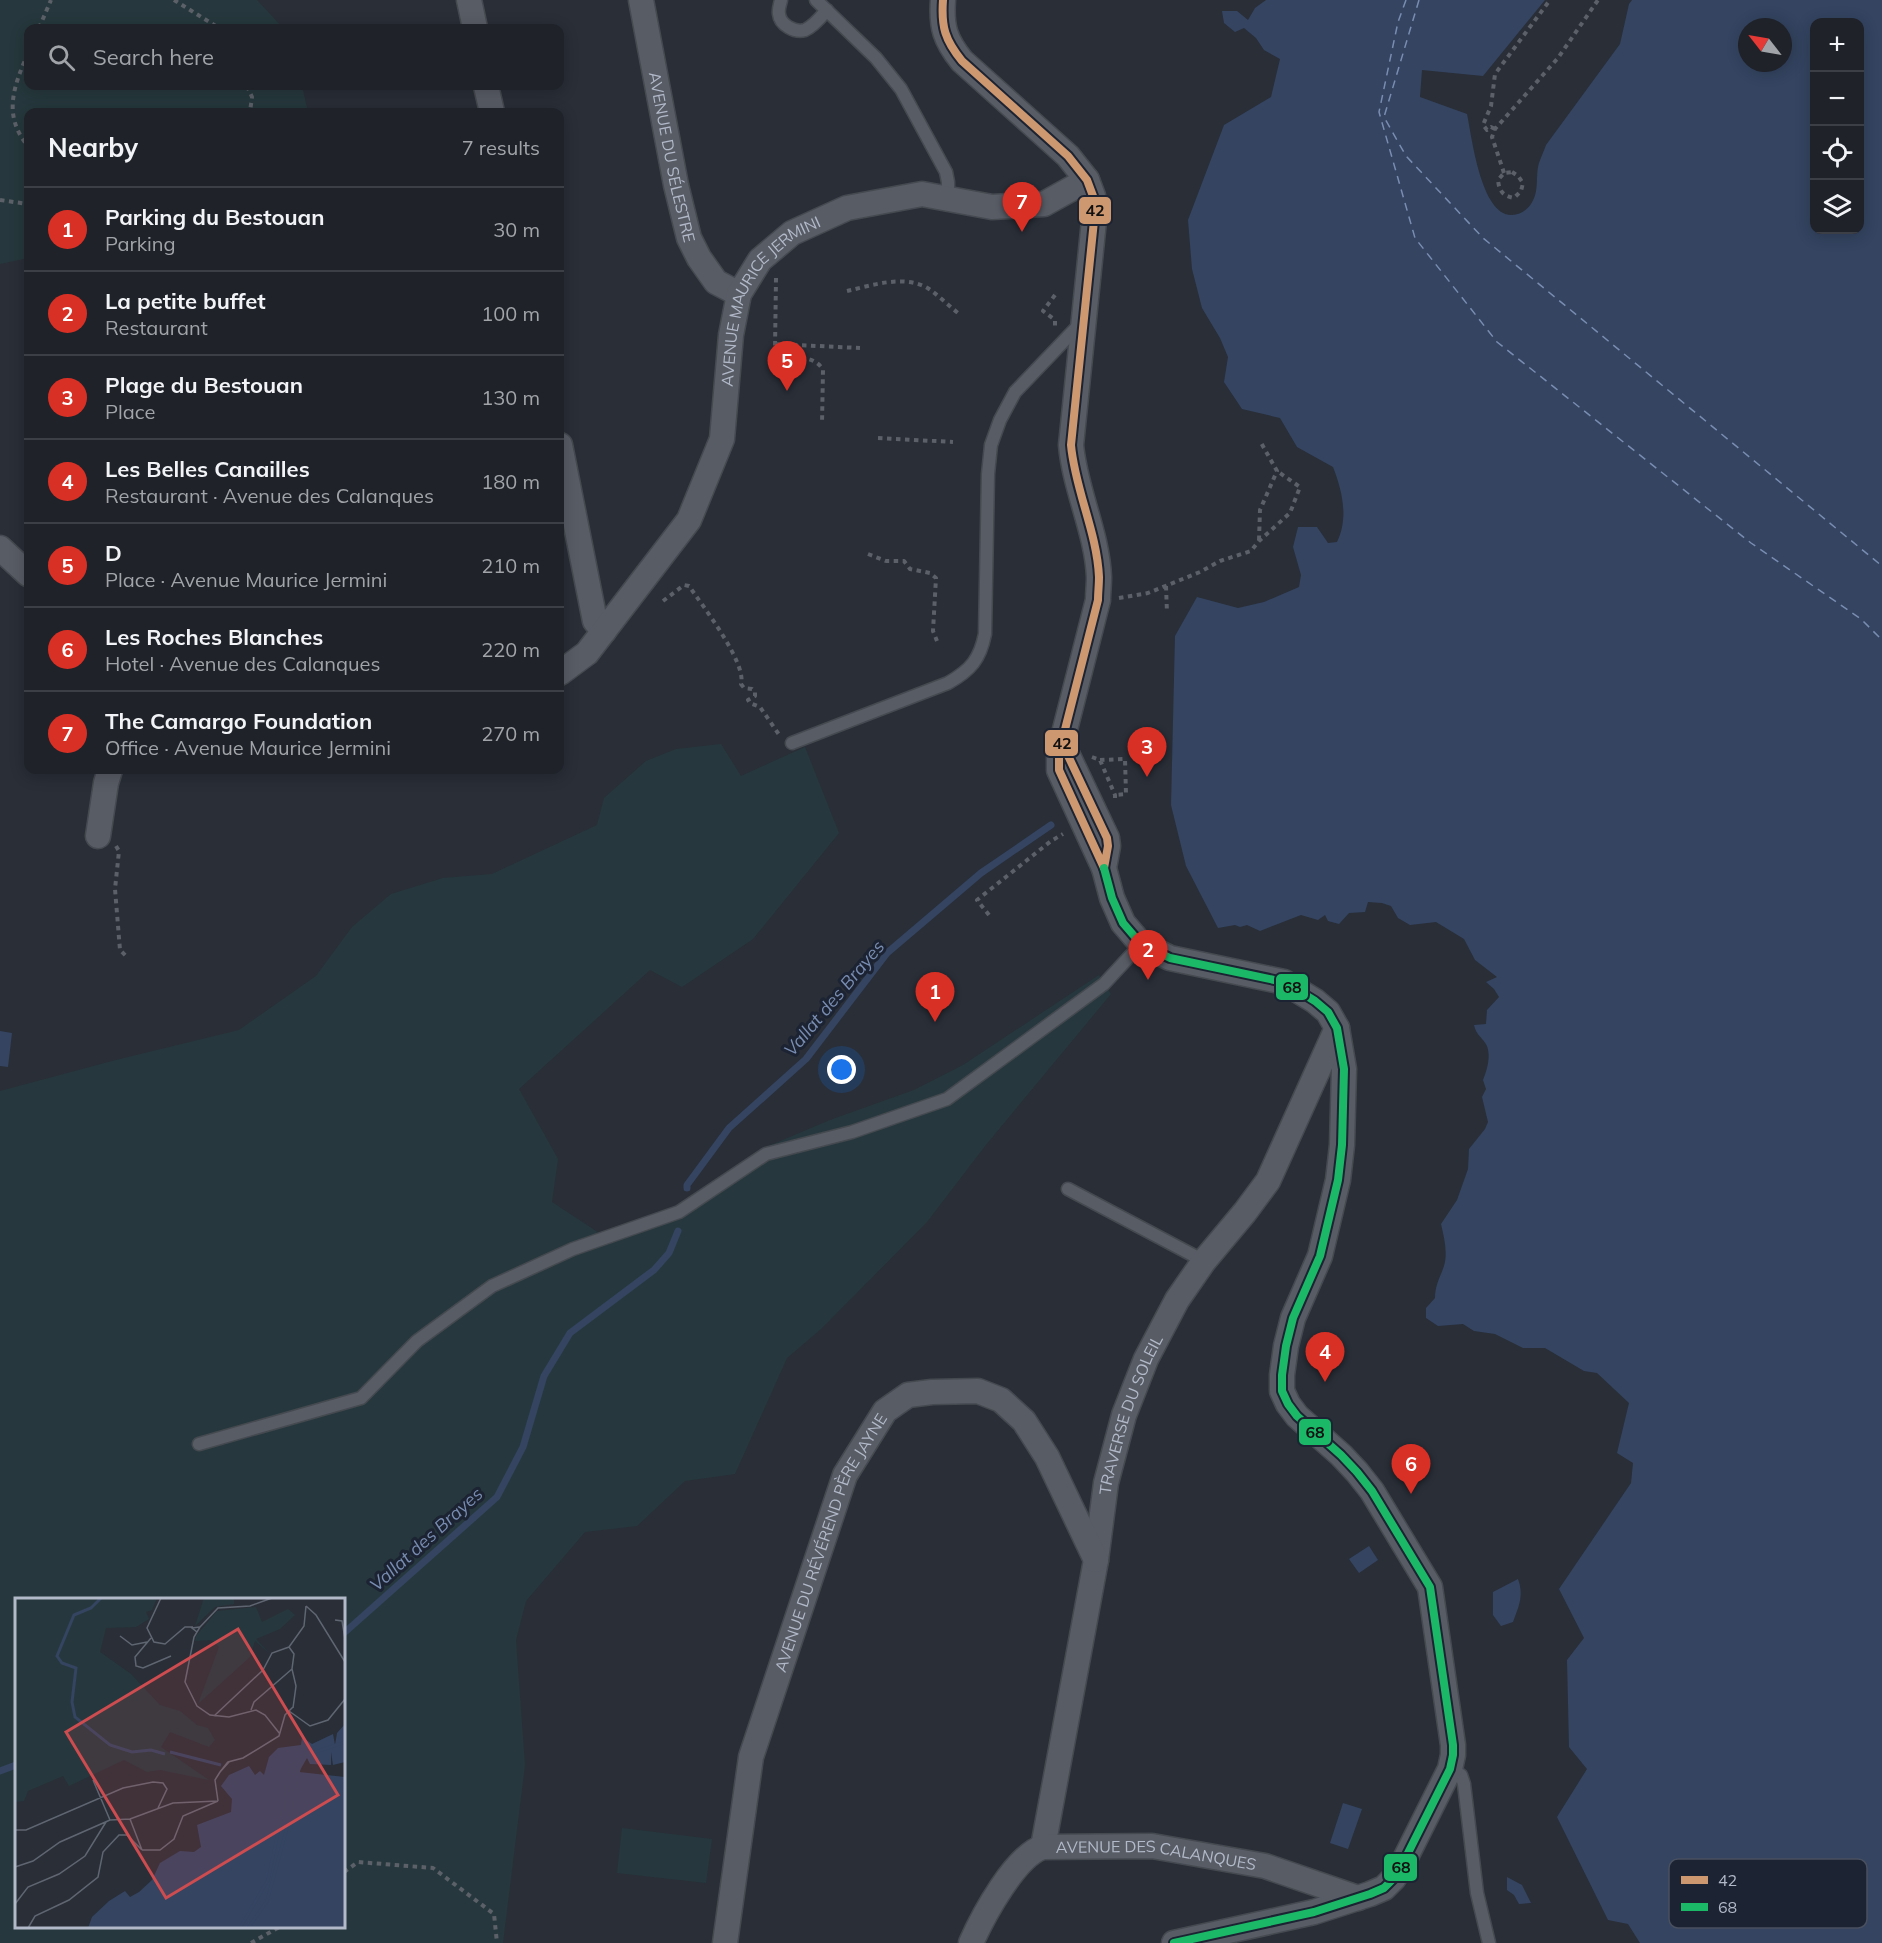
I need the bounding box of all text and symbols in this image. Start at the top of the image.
north arrow [1738,18,1792,72]
map controls [1810,18,1864,234]
button: + [1810,18,1864,72]
search box [24,24,564,90]
icon: search [45,41,78,74]
text: Search here [93,43,214,71]
street label: AVENUE DU SÉLESTRE [645,70,700,244]
button: − [1810,72,1864,126]
button: locate [1810,126,1864,180]
text: Nearby [48,131,138,164]
text: 7 results [462,135,540,160]
button: layers [1810,180,1864,234]
pin: 7 [1002,182,1042,232]
line badge: 42 [1078,196,1112,225]
text: 42 [1085,200,1105,220]
text: Parking du Bestouan [105,203,325,231]
street label: AVENUE MAURICE JERMINI [717,211,823,387]
text: 1 [62,217,74,242]
text: 30 m [493,217,540,242]
text: Parking [105,231,176,256]
text: La petite buffet [105,287,266,315]
text: 2 [62,301,74,326]
text: 100 m [481,301,540,326]
text: Restaurant [105,315,208,340]
pin: 5 [768,342,806,391]
text: Plage du Bestouan [105,371,303,399]
text: 3 [62,385,74,410]
text: 130 m [481,385,540,410]
text: Place [105,399,155,424]
text: Les Belles Canailles [105,455,310,483]
text: 4 [62,469,74,494]
text: 180 m [481,469,540,494]
text: Restaurant · Avenue des Calanques [105,483,434,508]
text: D [105,539,122,567]
text: 5 [62,553,74,578]
text: 210 m [481,553,540,578]
text: Place · Avenue Maurice Jermini [105,567,387,592]
text: Les Roches Blanches [105,623,323,651]
text: 6 [62,637,74,662]
text: 220 m [481,637,540,662]
text: Hotel · Avenue des Calanques [105,651,380,676]
text: The Camargo Foundation [105,707,372,735]
text: 7 [62,721,74,746]
text: 270 m [481,721,540,746]
pin: 3 [1128,728,1166,777]
line badge: 42 [1044,729,1079,757]
text: 42 [1052,733,1072,753]
text: Office · Avenue Maurice Jermini [105,735,391,760]
pin: 2 [1128,930,1168,980]
water label: Vallat des Brayes [779,935,889,1061]
pin: 1 [916,972,954,1022]
line badge: 68 [1275,973,1309,1001]
text: 68 [1282,977,1302,997]
your location [827,1055,856,1084]
street label: TRAVERSE DU SOLEIL [1095,1331,1167,1496]
pin: 4 [1306,1332,1344,1382]
street label: AVENUE DU RÉVÉREND PÈRE JAYNE [770,1410,891,1675]
line badge: 68 [1298,1418,1332,1446]
text: 68 [1305,1422,1325,1442]
pin: 6 [1392,1444,1430,1494]
water label: Vallat des Brayes [365,1482,487,1596]
inset map [15,1598,345,1928]
street label: AVENUE DES CALANQUES [1056,1836,1258,1874]
line badge: 68 [1383,1853,1418,1882]
text: 68 [1391,1857,1411,1877]
legend [1669,1859,1867,1928]
text: 42 [1718,1870,1737,1890]
text: 68 [1718,1897,1737,1917]

